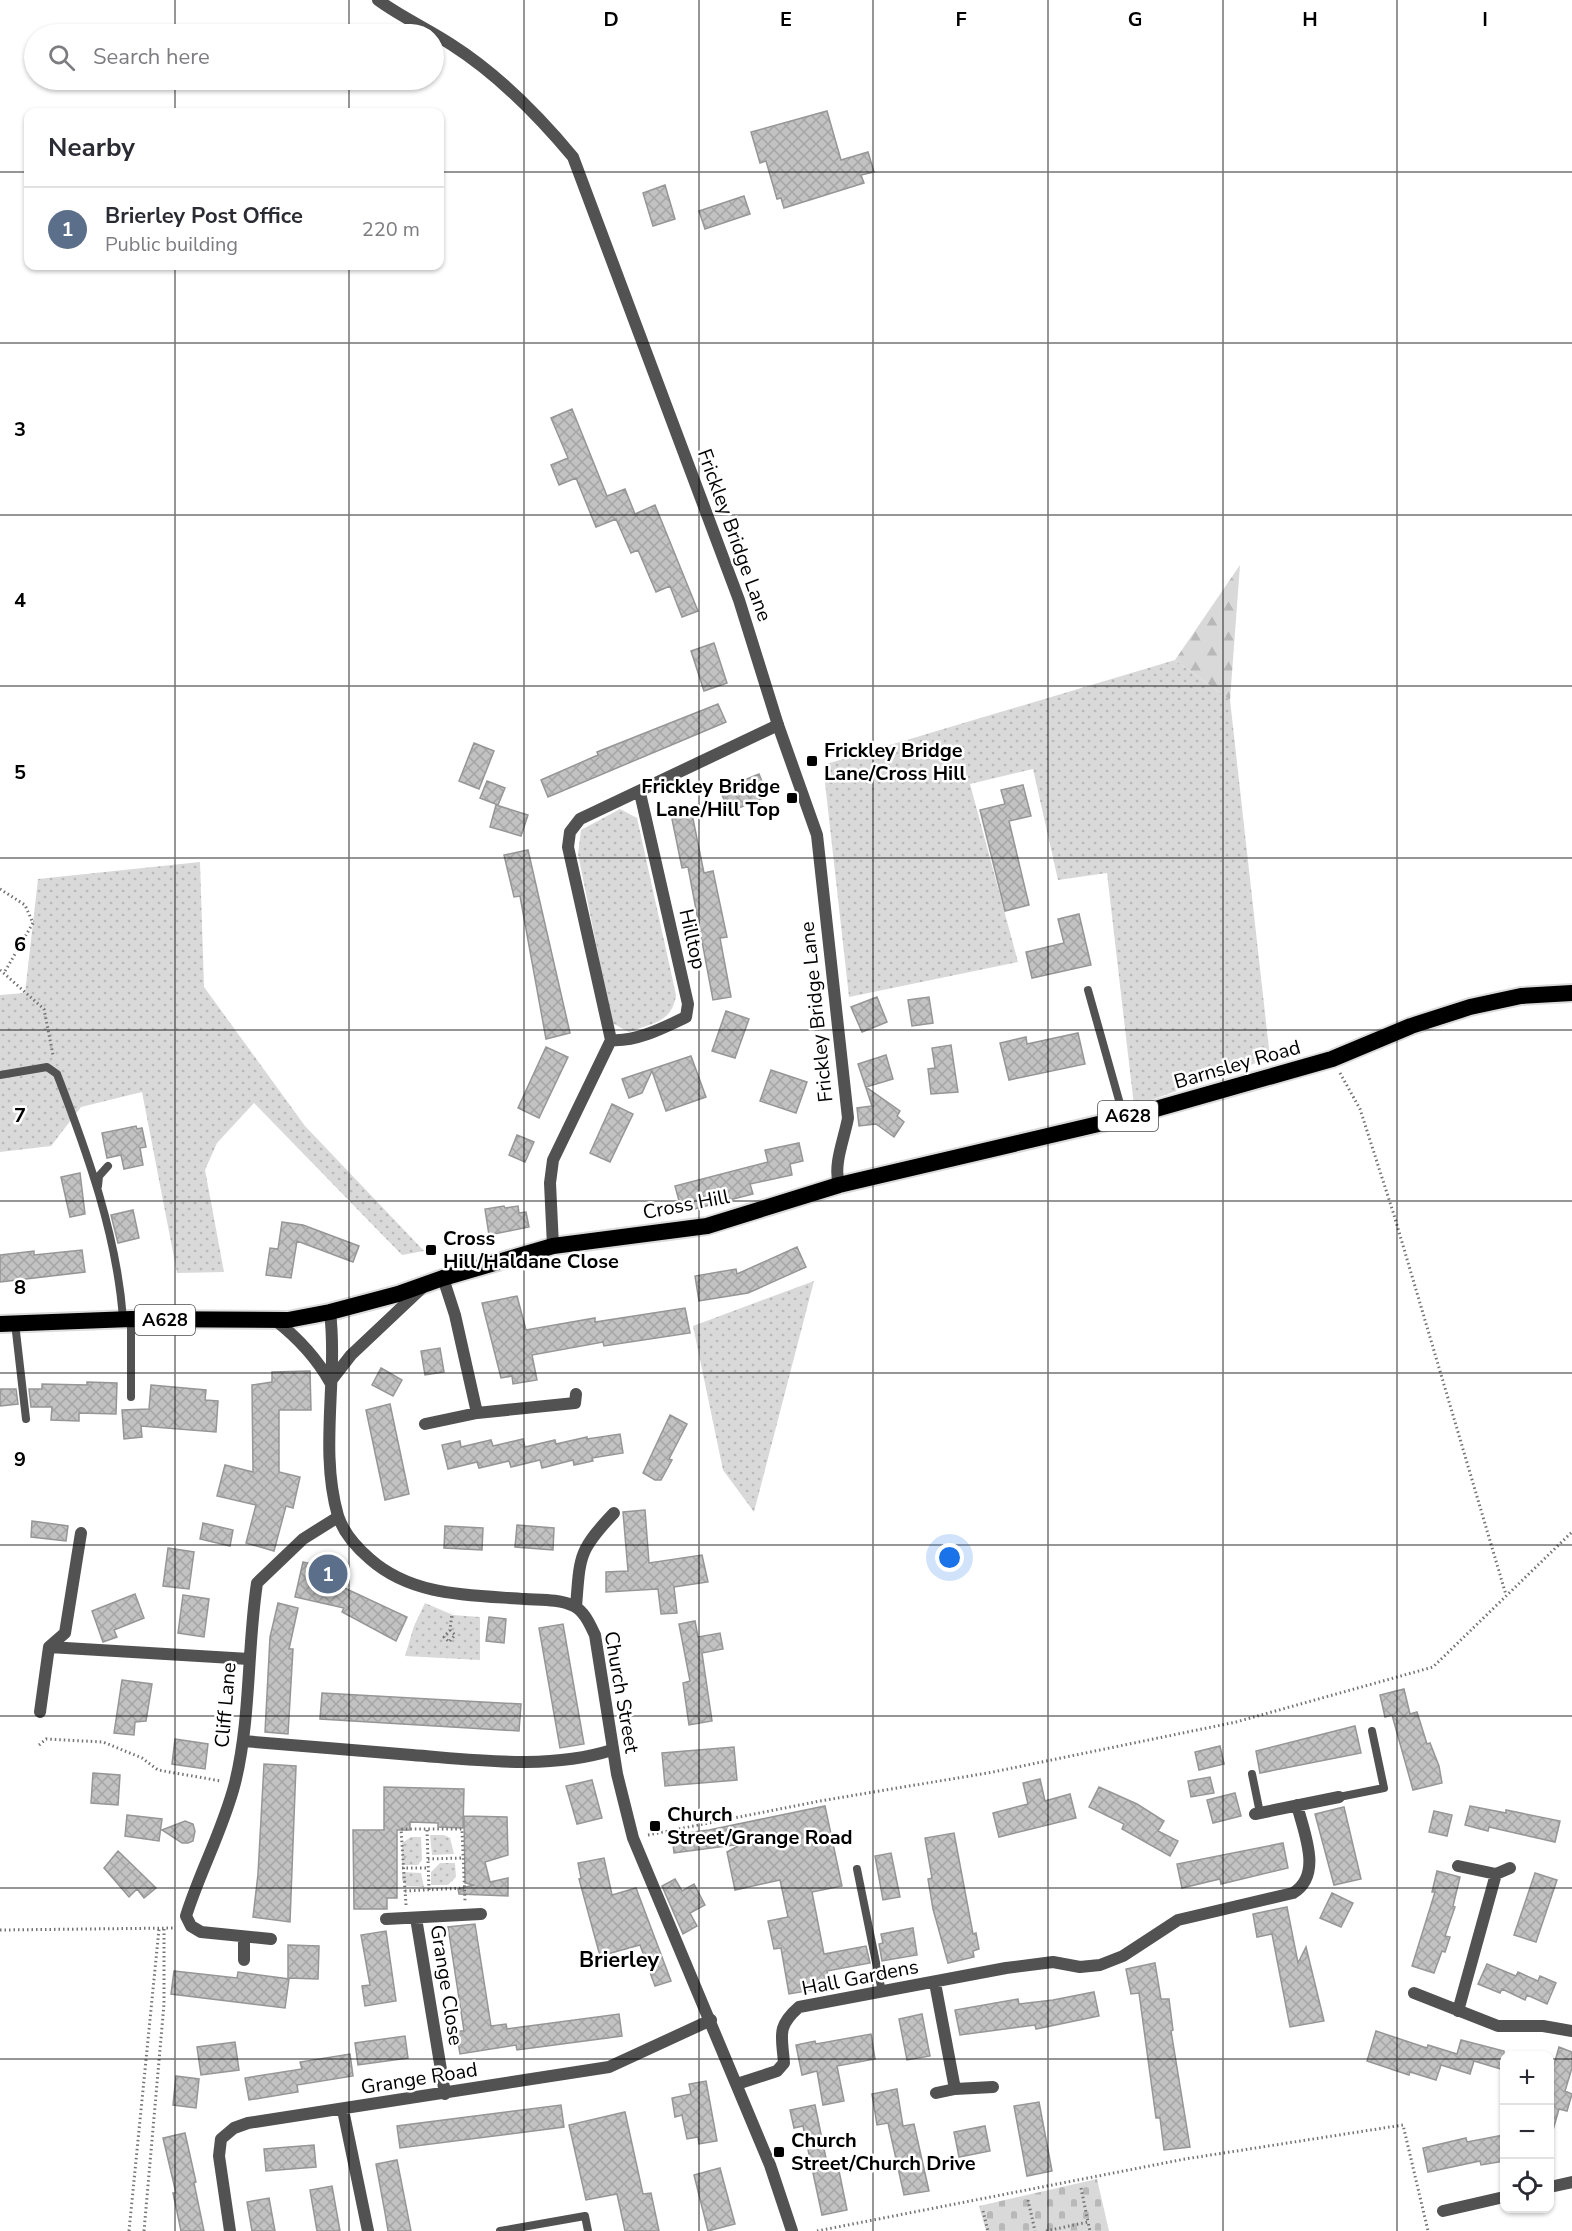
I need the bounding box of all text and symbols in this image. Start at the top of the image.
text: D [603,6,619,33]
text: E [780,6,792,33]
text: F [955,6,967,33]
text: G [1128,6,1142,33]
text: H [1302,6,1318,33]
text: I [1482,6,1488,33]
search box [24,24,444,90]
icon: search [45,41,78,74]
text: Search here [93,42,210,72]
text: Nearby [48,130,135,165]
text: Brierley Post Office [105,201,303,231]
text: 1 [62,216,74,243]
text: 220 m [362,216,420,243]
text: Public building [105,231,238,258]
text: 3 [14,416,26,443]
street label: Frickley Bridge Lane [691,445,778,625]
text: 4 [14,587,26,614]
place label: Frickley Bridge Lane/Cross Hill [824,737,967,787]
marker: Frickley Bridge Lane/Cross Hill [805,754,819,768]
text: 5 [14,759,26,786]
place label: Frickley Bridge Lane/Hill Top [641,773,780,823]
marker: Frickley Bridge Lane/Hill Top [785,791,799,805]
street label: Hilltop [672,906,713,972]
street label: Frickley Bridge Lane [794,920,839,1104]
text: 6 [14,931,26,958]
street label: Barnsley Road [1171,1034,1304,1095]
road number: A628 [1098,1101,1158,1131]
text: 7 [14,1102,26,1129]
street label: Cross Hill [640,1183,732,1226]
place label: Cross Hill/Haldane Close [443,1225,619,1275]
marker: Cross Hill/Haldane Close [424,1243,438,1257]
text: 8 [14,1274,26,1301]
road number: A628 [135,1305,195,1335]
text: 9 [14,1446,26,1473]
your location [935,1543,964,1572]
pin: 1 [308,1552,348,1596]
street label: Church Street [597,1629,646,1756]
street label: Cliff Lane [208,1661,243,1749]
place label: Church Street/Grange Road [667,1801,853,1851]
marker: Church Street/Grange Road [648,1819,662,1833]
street label: Grange Close [424,1923,469,2047]
district label: Brierley [579,1945,659,1975]
street label: Hall Gardens [799,1953,921,2002]
map controls [1500,2051,1554,2213]
button: + [1500,2051,1554,2105]
street label: Grange Road [359,2056,479,2101]
button: − [1500,2105,1554,2159]
place label: Church Street/Church Drive [791,2127,976,2177]
marker: Church Street/Church Drive [772,2145,786,2159]
button: locate [1500,2159,1554,2213]

